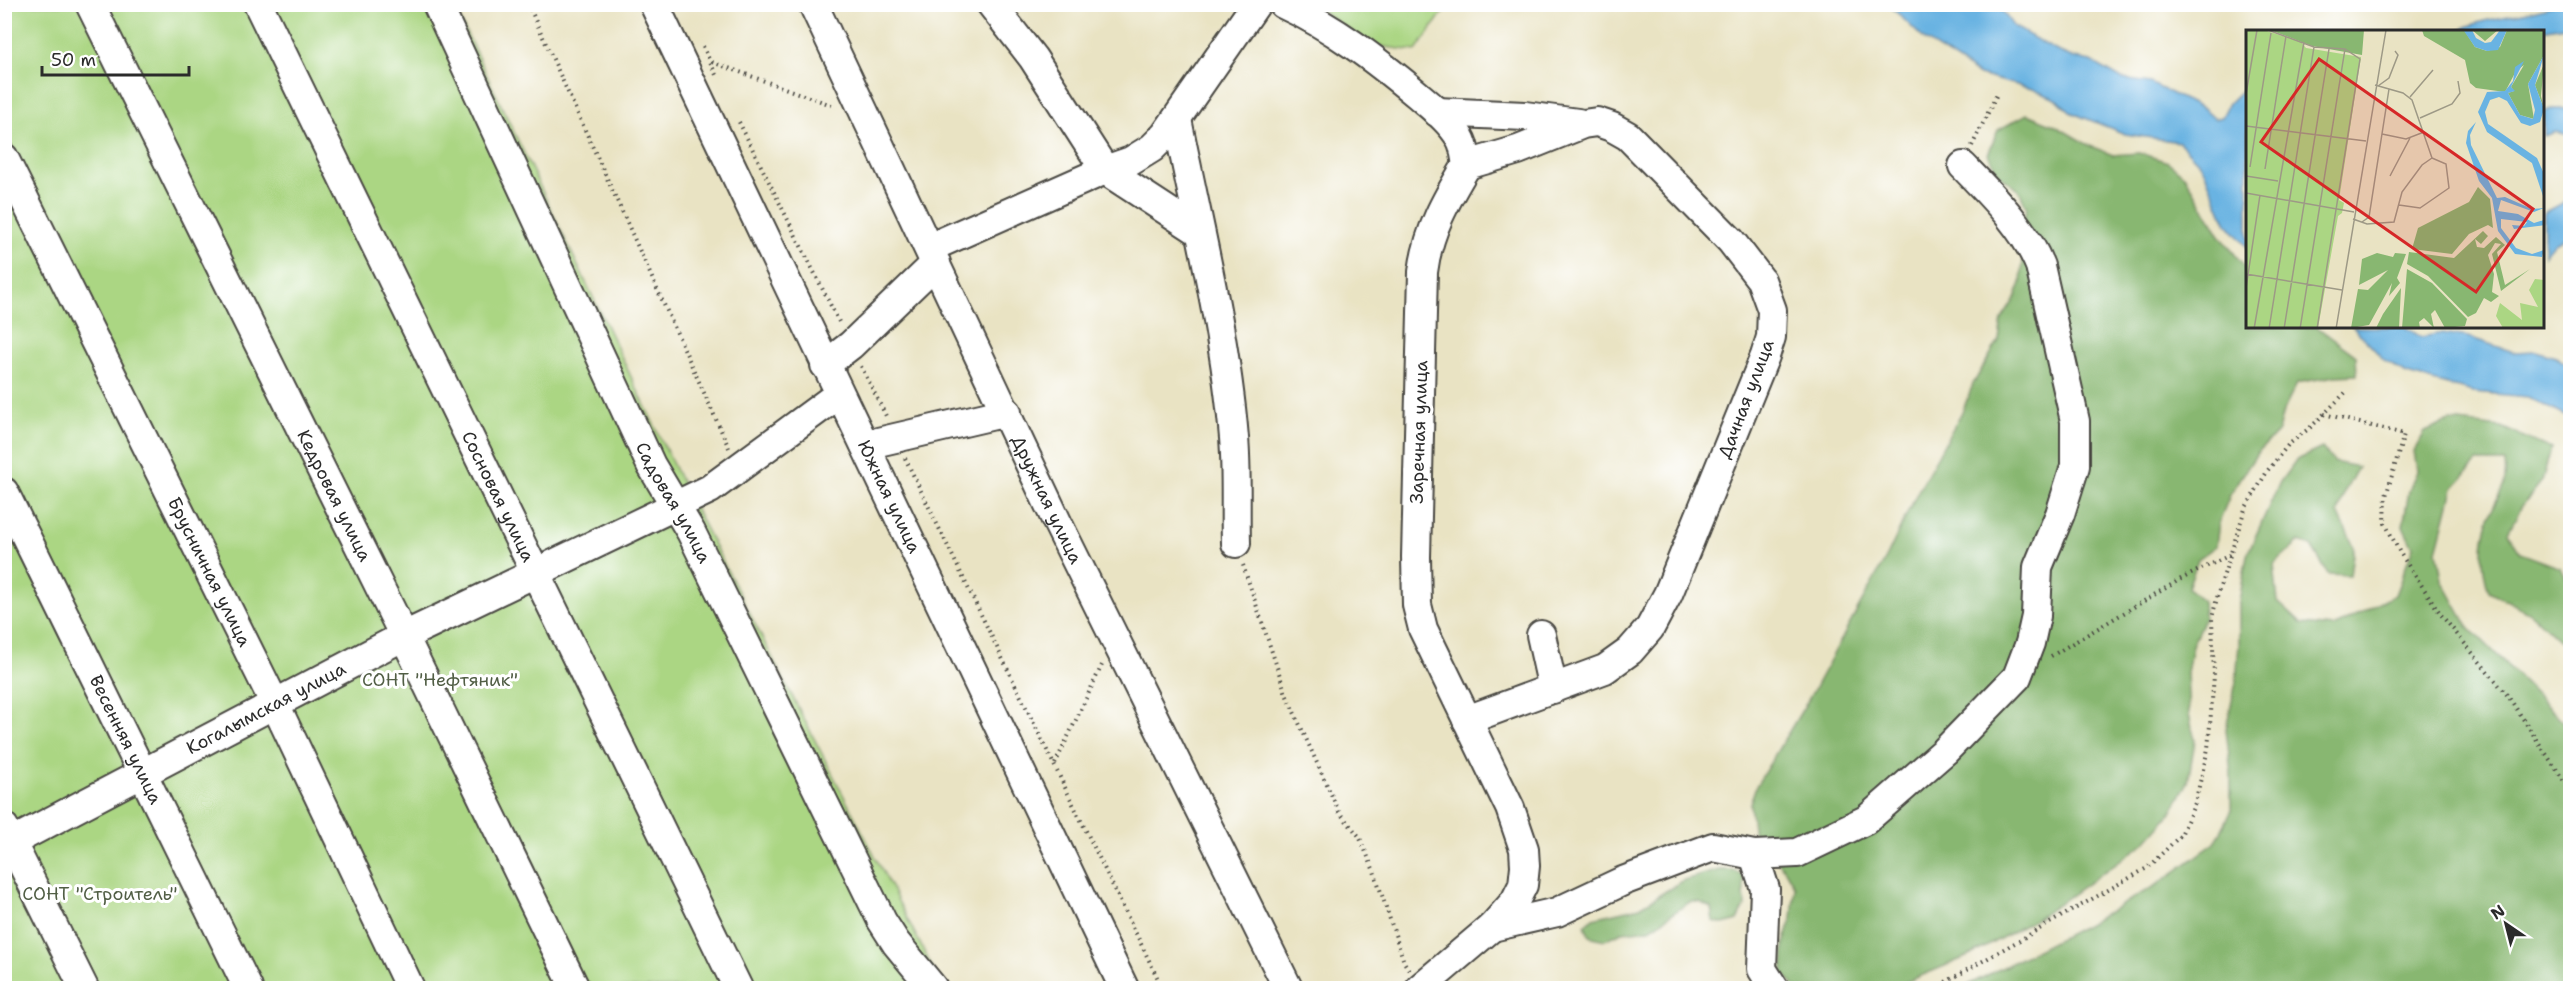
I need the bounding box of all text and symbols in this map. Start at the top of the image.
inset map [2246,30,2545,328]
scale bar [42,39,189,77]
text: 50 m [51,48,96,72]
street label: Дачная улица [1712,336,1780,462]
street label: Заречная улица [1405,360,1433,504]
street label: Кедровая улица [291,426,377,566]
street label: Сосновая улица [456,427,540,566]
street label: Дружная улица [1006,431,1088,568]
street label: Южная улица [852,436,927,557]
street label: Садовая улица [630,438,716,567]
street label: Брусничная улица [162,493,257,651]
street label: Когалымская улица [182,657,350,760]
park label: СОНТ "Нефтяник" [362,668,518,692]
street label: Весенняя улица [84,671,168,808]
park label: СОНТ "Строитель" [22,882,178,906]
north arrow [2476,894,2536,954]
text: N [2486,900,2509,924]

